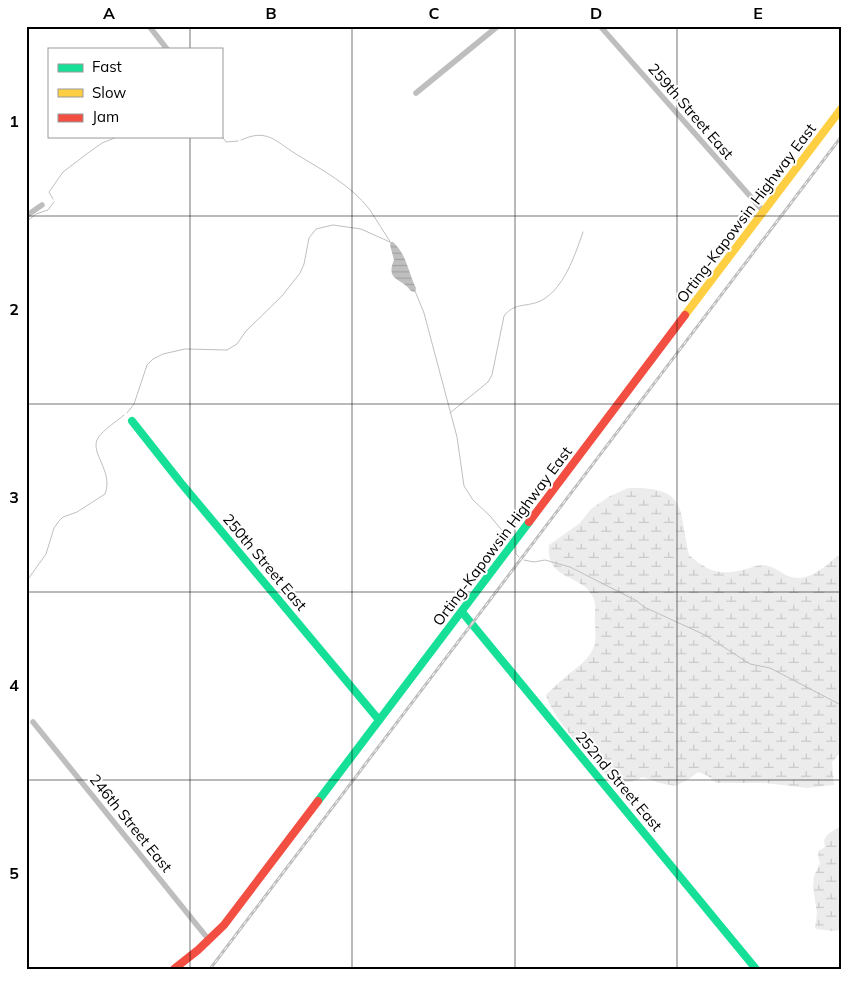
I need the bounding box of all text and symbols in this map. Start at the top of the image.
text: A [103,3,115,23]
text: B [265,3,277,23]
text: C [429,3,440,23]
text: D [590,3,602,23]
text: E [753,3,763,23]
legend [48,48,222,138]
text: Fast [92,57,122,76]
street label: 259th Street East [644,59,738,163]
text: Slow [92,83,126,102]
text: Jam [92,107,119,126]
text: 1 [9,111,19,131]
street label: Orting-Kapowsin Highway East [672,119,820,307]
text: 2 [9,299,19,319]
street label: Orting-Kapowsin Highway East [428,442,576,630]
text: 3 [9,487,19,507]
street label: 250th Street East [219,510,311,614]
text: 4 [9,675,19,695]
street label: 252nd Street East [572,727,666,835]
street label: 246th Street East [86,770,176,876]
text: 5 [9,863,19,883]

